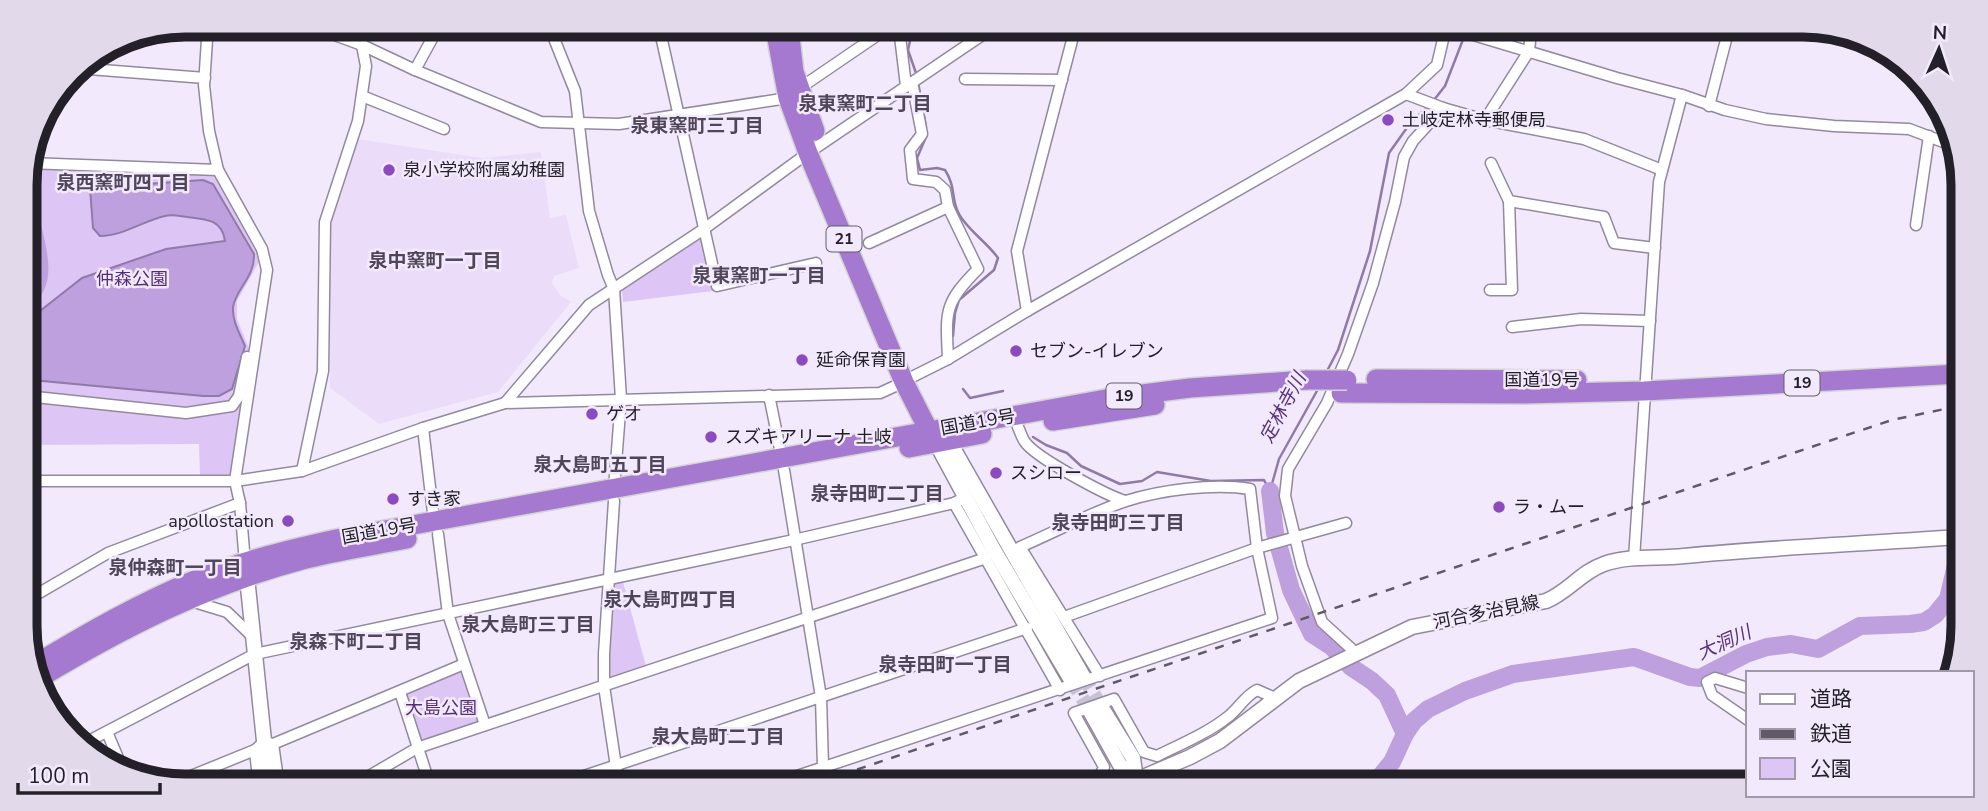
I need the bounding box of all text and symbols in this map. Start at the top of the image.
north arrow [1904,14,1974,84]
text: N [1932,20,1948,46]
district label: 泉東窯町二丁目 [798,91,932,117]
place label: 土岐定林寺郵便局 [1402,108,1546,132]
marker: 土岐定林寺郵便局 [1380,112,1396,128]
district label: 泉東窯町三丁目 [630,113,764,139]
place label: 泉小学校附属幼稚園 [403,158,565,182]
marker: 泉小学校附属幼稚園 [381,162,397,178]
district label: 泉西窯町四丁目 [56,170,190,196]
road number: 21 [826,227,862,252]
district label: 泉中窯町一丁目 [368,248,502,274]
district label: 泉東窯町一丁目 [692,263,826,289]
park label: 仲森公園 [96,267,168,291]
place label: セブン-イレブン [1030,339,1164,363]
marker: セブン-イレブン [1008,343,1024,359]
place label: 延命保育園 [816,348,906,372]
marker: 延命保育園 [794,352,810,368]
water label: 定林寺川 [1254,367,1313,448]
street label: 国道19号 [1504,368,1580,392]
road number: 19 [1784,370,1820,396]
road number: 19 [1106,384,1142,408]
place label: ゲオ [606,402,642,426]
street label: 国道19号 [939,404,1017,440]
marker: ゲオ [584,406,600,422]
place label: スズキアリーナ 土岐 [725,425,892,449]
marker: スズキアリーナ 土岐 [703,429,719,445]
district label: 泉大島町五丁目 [533,452,667,478]
place label: スシロー [1010,461,1082,485]
marker: スシロー [988,465,1004,481]
district label: 泉寺田町二丁目 [810,481,944,507]
place label: すき家 [407,487,461,511]
marker: すき家 [385,491,401,507]
place label: ラ・ムー [1513,495,1585,519]
marker: ラ・ムー [1491,499,1507,515]
place label: apollostation [168,509,274,533]
district label: 泉寺田町三丁目 [1051,510,1185,536]
marker: apollostation [280,513,296,529]
street label: 国道19号 [340,513,418,549]
district label: 泉仲森町一丁目 [108,555,242,581]
district label: 泉大島町四丁目 [603,587,737,613]
street label: 河合多治見線 [1431,590,1541,634]
district label: 泉大島町三丁目 [461,612,595,638]
water label: 大洞川 [1693,619,1757,666]
district label: 泉森下町二丁目 [289,629,423,655]
district label: 泉寺田町一丁目 [878,652,1012,678]
legend [1746,671,1974,797]
text: 道路 [1810,685,1852,713]
park label: 大島公園 [405,696,477,720]
text: 鉄道 [1810,720,1852,748]
district label: 泉大島町二丁目 [651,724,785,750]
scale bar [18,752,159,796]
text: 公園 [1810,755,1852,783]
text: 100 m [28,762,89,790]

